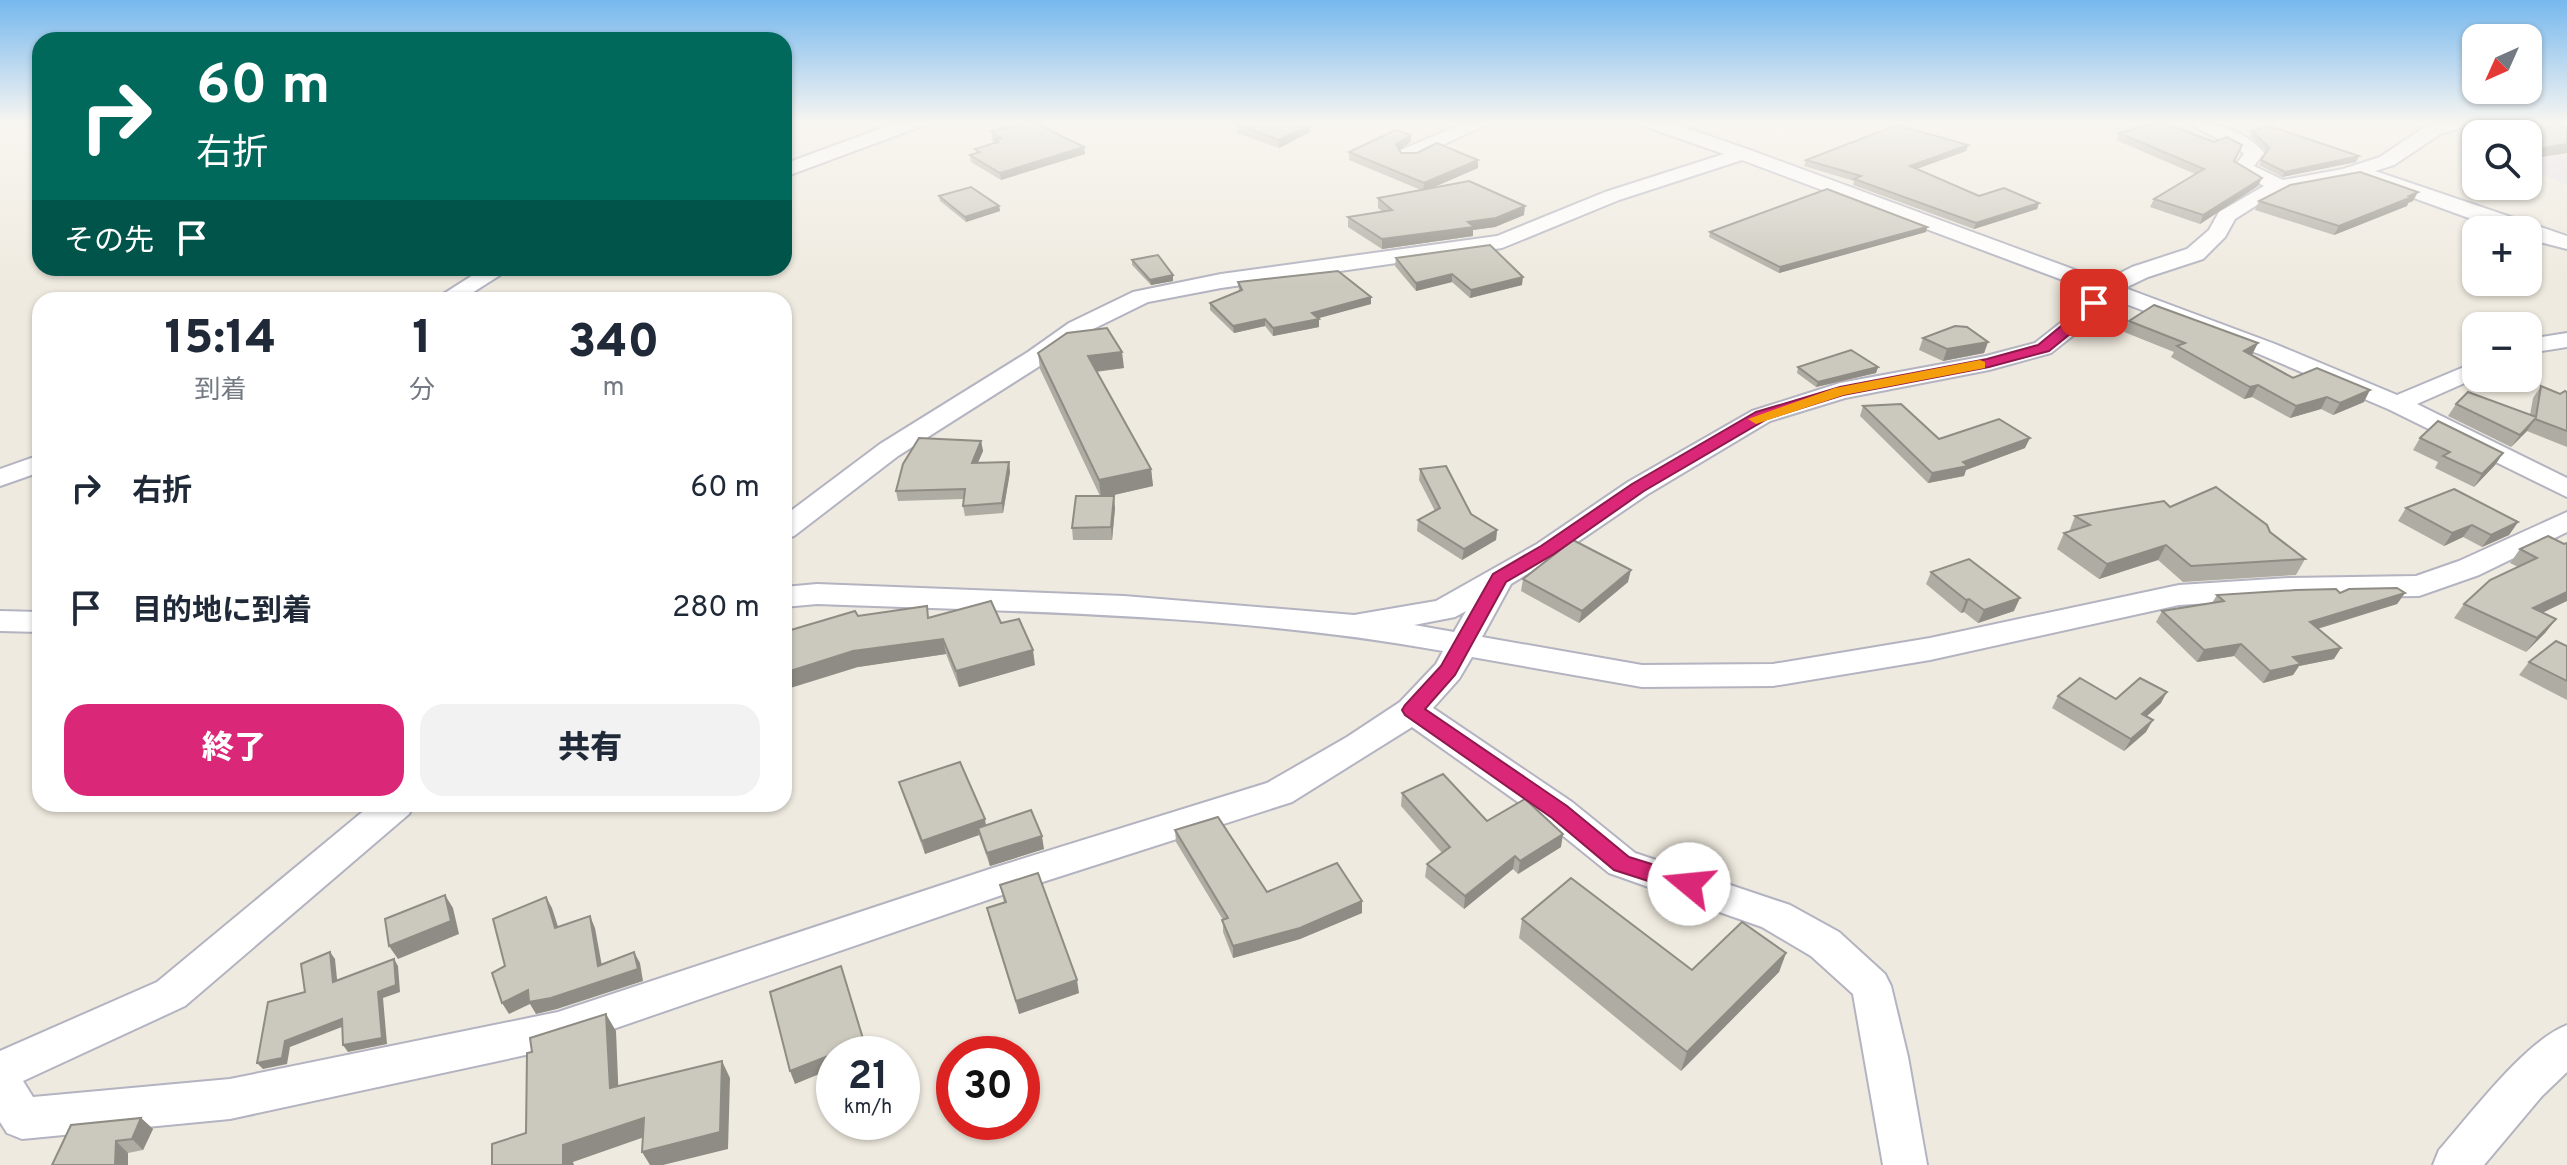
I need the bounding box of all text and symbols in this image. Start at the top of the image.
north arrow [2462,24,2542,104]
map controls [2462,24,2542,392]
text: 60 m [196,53,330,123]
icon: right [64,64,168,168]
button: search [2462,120,2542,200]
text: 右折 [196,132,268,178]
icon: arrive [170,216,214,260]
button: + [2462,216,2542,296]
text: その先 [64,224,154,261]
pin [2060,269,2128,337]
icon: arrive [2072,281,2116,325]
text: 15:14 [165,310,277,370]
text: 1 [412,310,432,370]
button: − [2462,312,2542,392]
text: 340 [568,314,659,374]
text: m [603,372,625,405]
text: 到着 [195,375,247,408]
text: 分 [409,375,435,408]
icon: right [64,466,108,510]
text: 60 m [690,470,760,507]
text: 右折 [132,474,192,511]
icon: arrive [64,586,108,630]
text: 280 m [672,590,760,627]
text: 目的地に到着 [132,594,312,631]
button: 終了 [64,704,404,796]
button: 共有 [420,704,760,796]
position arrow [1647,842,1731,926]
speed limit sign: 30 [936,1036,1040,1140]
text: 21 [848,1053,888,1103]
text: km/h [844,1095,892,1121]

